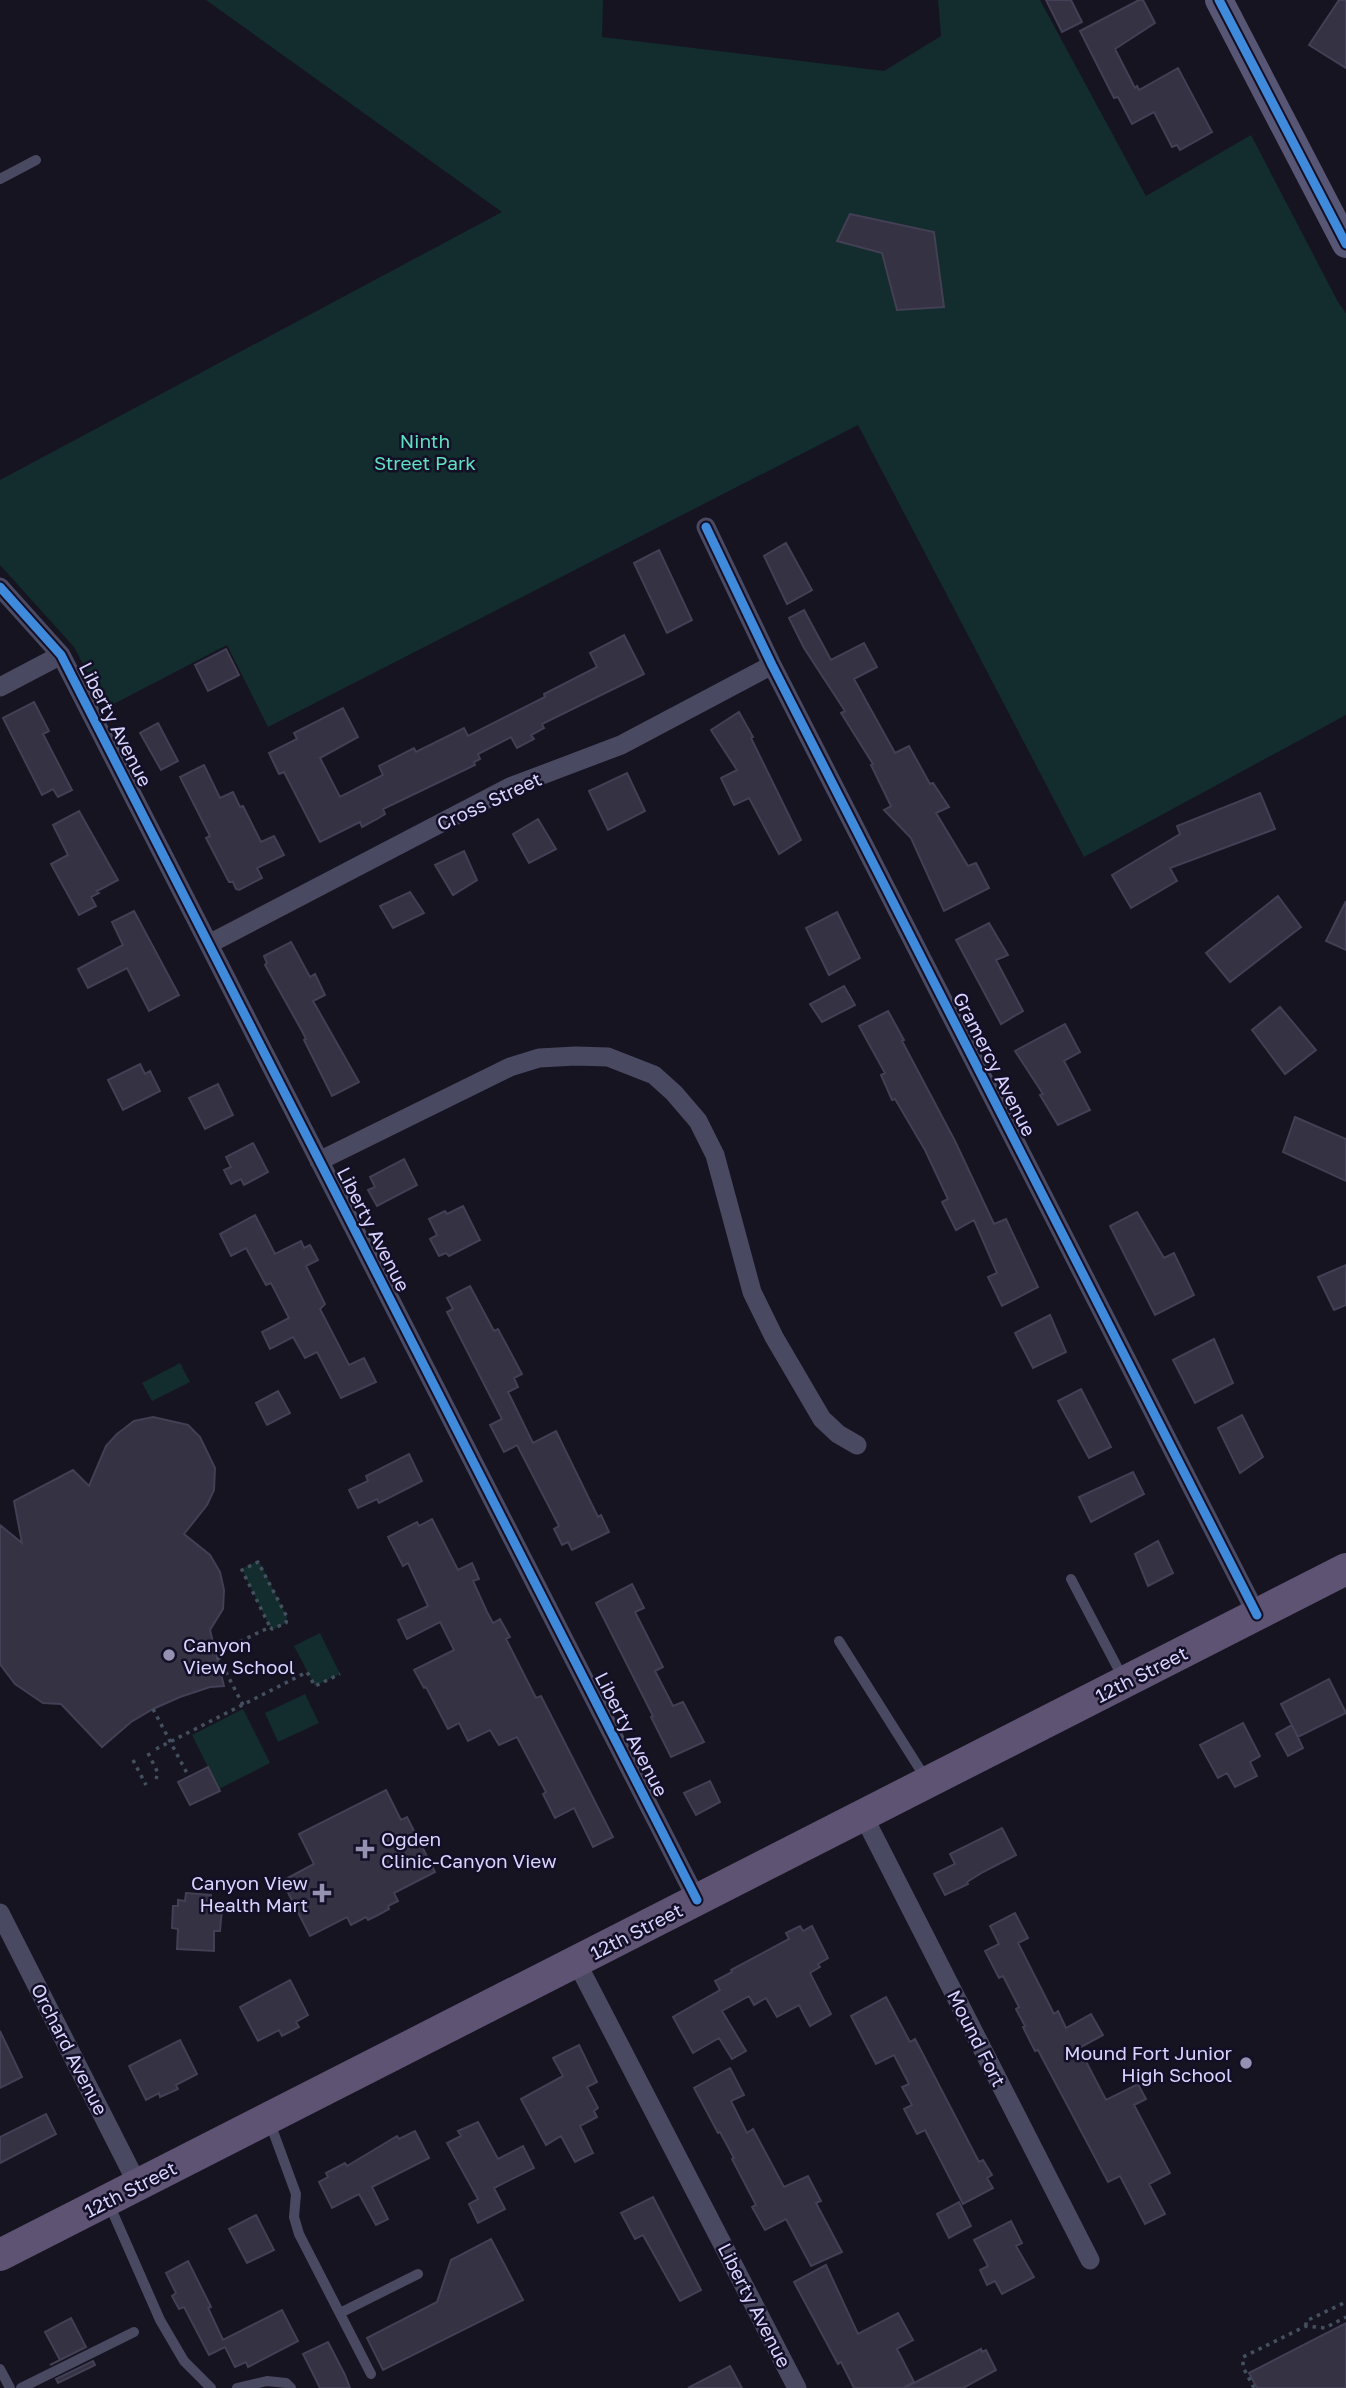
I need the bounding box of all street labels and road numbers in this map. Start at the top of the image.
street label: Liberty Avenue [75,658,157,790]
street label: Cross Street [433,767,545,835]
street label: Gramercy Avenue [949,988,1041,1140]
street label: Liberty Avenue [333,1163,415,1295]
street label: 12th Street [1091,1641,1191,1707]
street label: Liberty Avenue [591,1668,673,1800]
street label: 12th Street [586,1898,686,1964]
street label: Orchard Avenue [27,1979,113,2119]
street label: Mound Fort [943,1986,1011,2090]
street label: 12th Street [80,2156,180,2222]
street label: Liberty Avenue [714,2239,796,2371]

